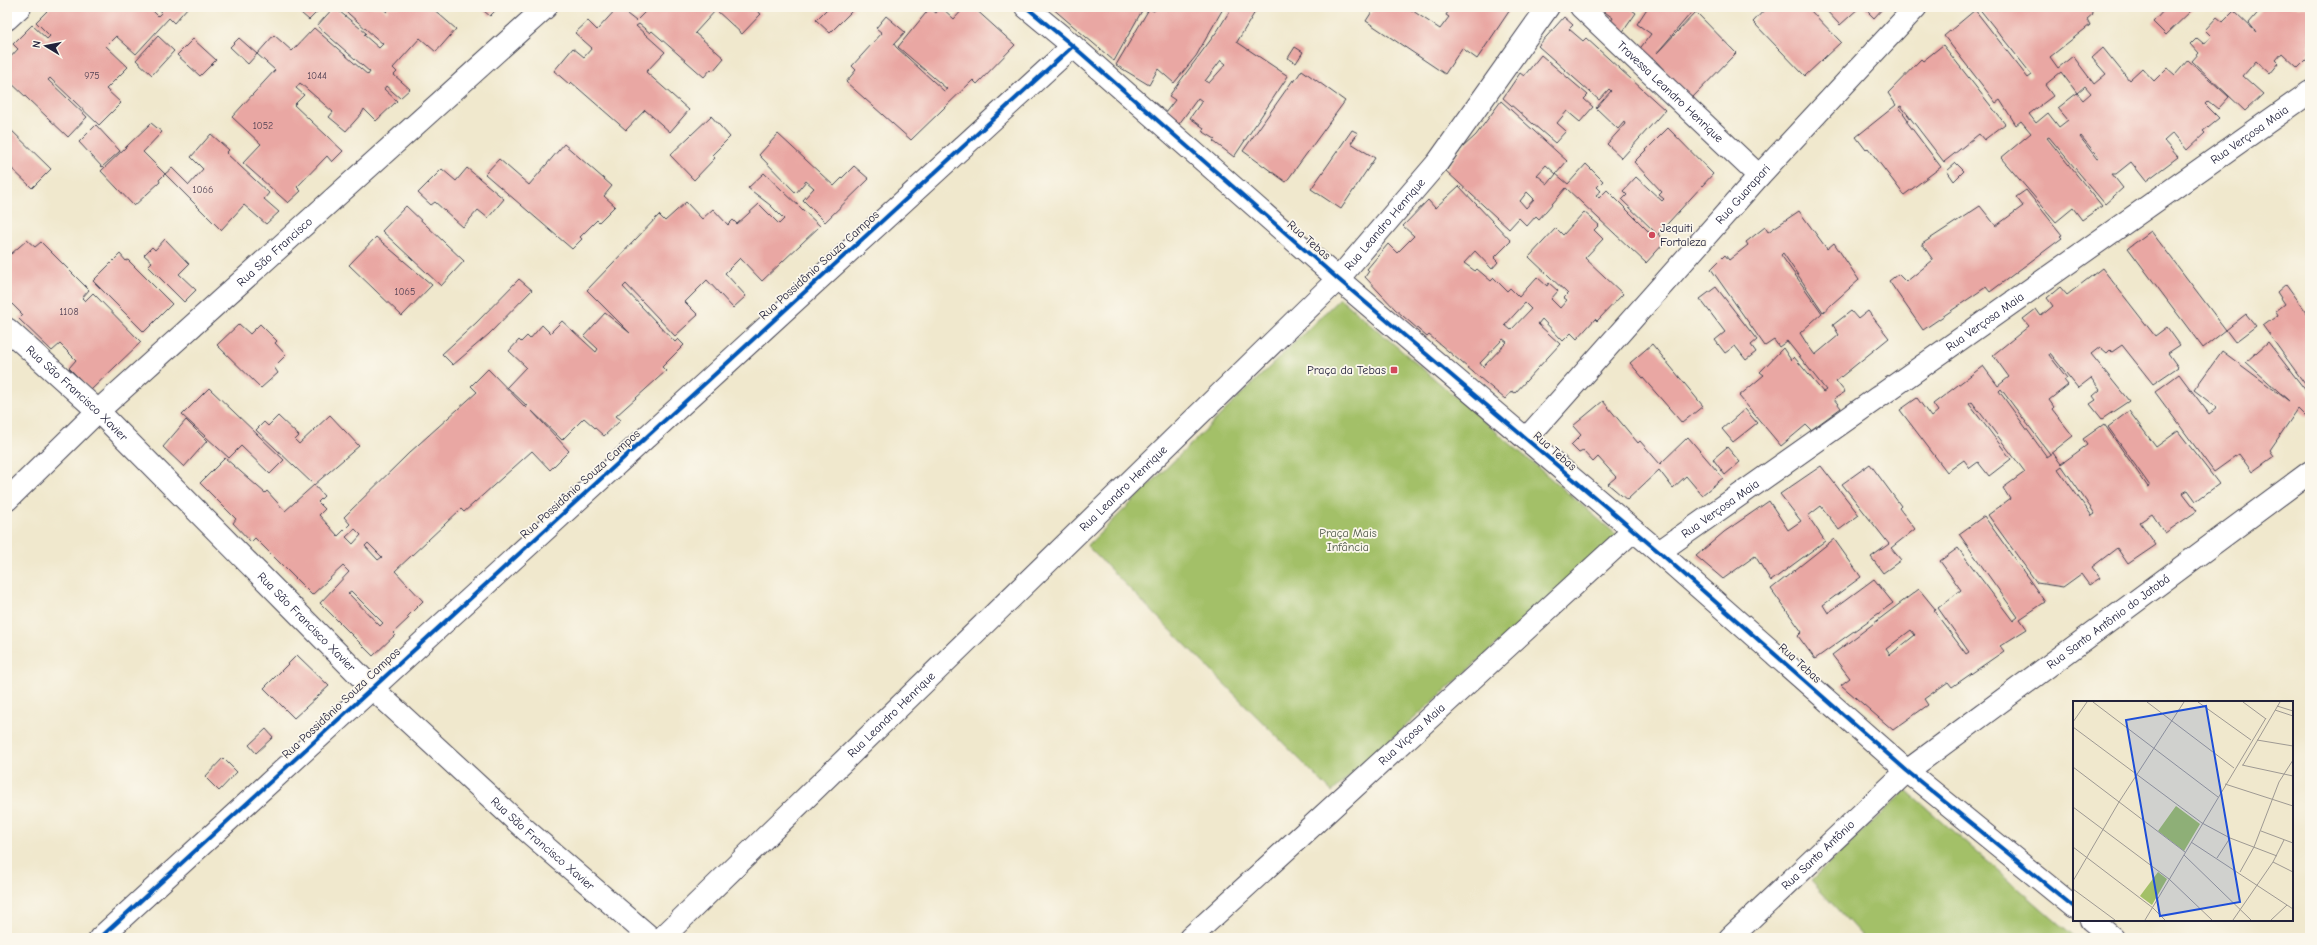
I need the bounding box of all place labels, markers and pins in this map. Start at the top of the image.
place label: Jequiti Fortaleza [1660,221,1706,249]
marker: Jequiti Fortaleza [1647,230,1657,240]
place label: Praça da Tebas [1307,363,1386,377]
marker: Praça da Tebas [1389,365,1399,375]

